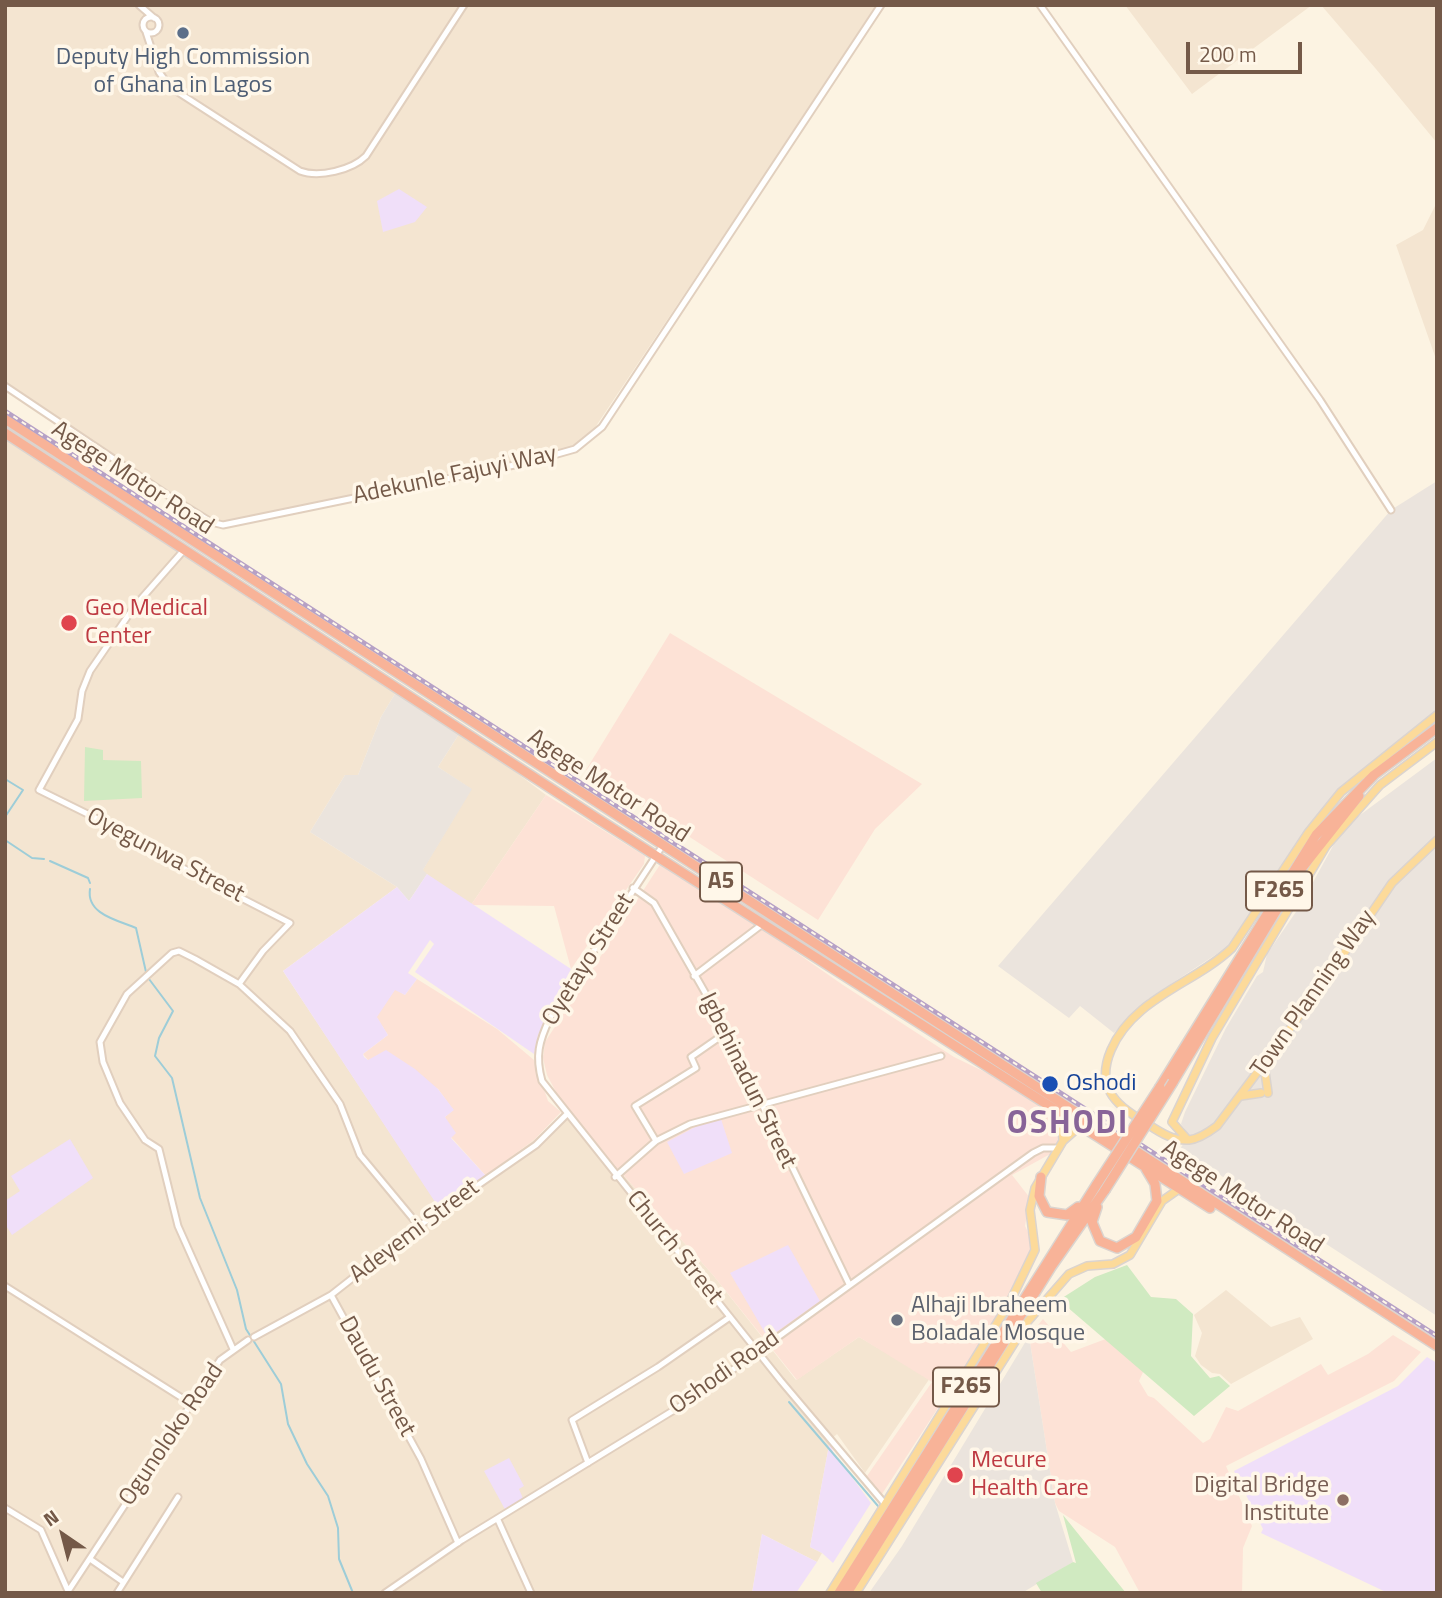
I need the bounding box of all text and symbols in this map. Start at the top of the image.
marker: Deputy High Commission of Ghana in Lagos [175,25,191,41]
scale bar [1190,28,1306,72]
text: 200 m [1199,38,1256,70]
place label: Deputy High Commission of Ghana in Lagos [56,44,310,100]
street label: Agege Motor Road [46,416,218,542]
street label: Adekunle Fajuyi Way [351,440,559,512]
place label: Geo Medical Center [85,595,208,651]
marker: Geo Medical Center [59,613,79,633]
street label: Agege Motor Road [522,724,694,850]
street label: Oyegunwa Street [81,802,249,910]
road number: A5 [700,862,742,902]
road number: F265 [1246,872,1312,911]
street label: Oyetayo Street [537,888,641,1032]
street label: Town Planning Way [1246,905,1382,1083]
street label: Igbehinadun Street [692,989,802,1173]
place label: Oshodi [1066,1070,1137,1098]
marker: Oshodi [1040,1074,1060,1094]
district label: OSHODI [1008,1106,1128,1144]
street label: Agege Motor Road [1156,1135,1328,1261]
street label: Adeyemi Street [345,1174,485,1290]
street label: Church Street [620,1186,728,1310]
place label: Alhaji Ibraheem Boladale Mosque [911,1292,1085,1348]
street label: Daudu Street [331,1312,421,1442]
marker: Alhaji Ibraheem Boladale Mosque [889,1312,905,1328]
street label: Oshodi Road [664,1325,786,1421]
street label: Ogunoloko Road [114,1358,230,1512]
road number: F265 [933,1368,999,1406]
place label: Mecure Health Care [971,1447,1089,1503]
marker: Mecure Health Care [945,1465,965,1485]
place label: Digital Bridge Institute [1194,1472,1329,1528]
marker: Digital Bridge Institute [1335,1492,1351,1508]
north arrow [28,1500,98,1570]
text: N [37,1502,64,1533]

